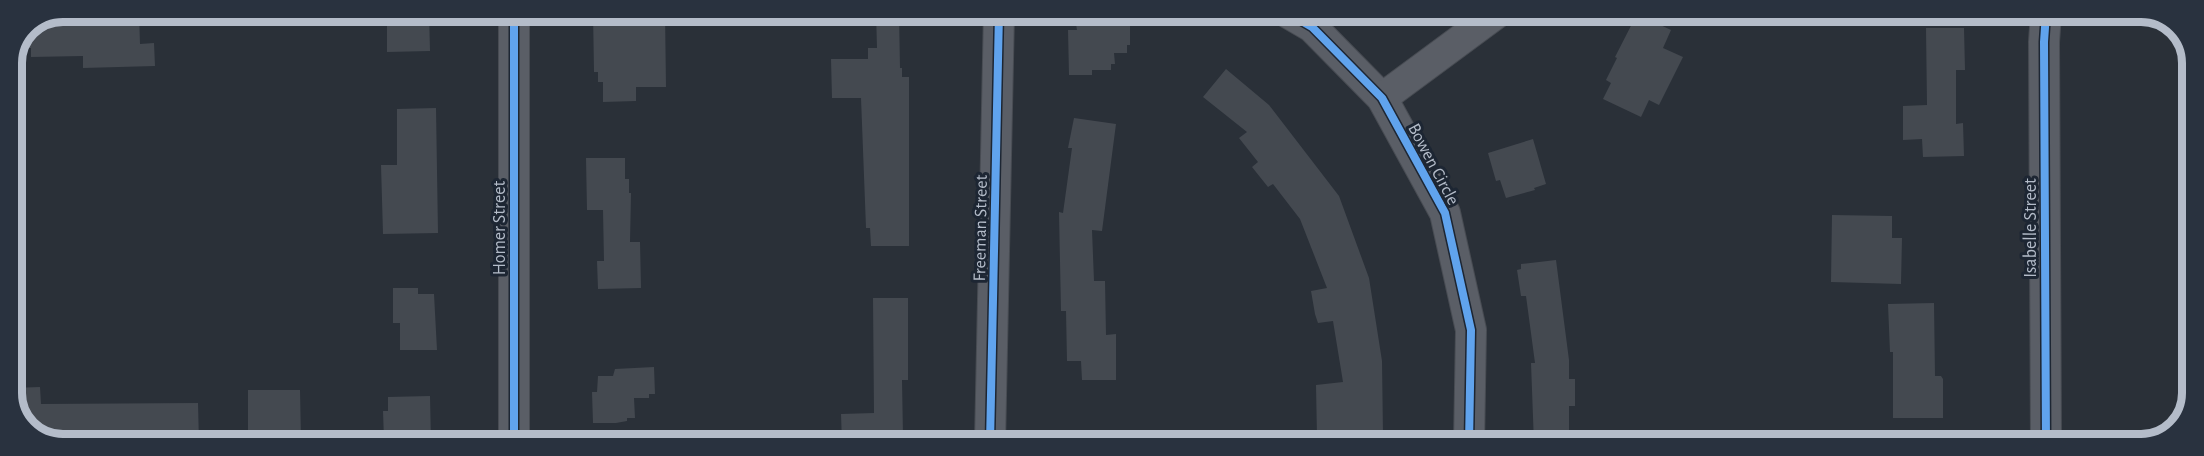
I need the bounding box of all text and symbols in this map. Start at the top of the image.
street label: Bowen Circle [1404,121,1462,208]
street label: Freeman Street [971,174,991,282]
street label: Isabelle Street [2022,178,2040,278]
street label: Homer Street [491,181,509,275]

